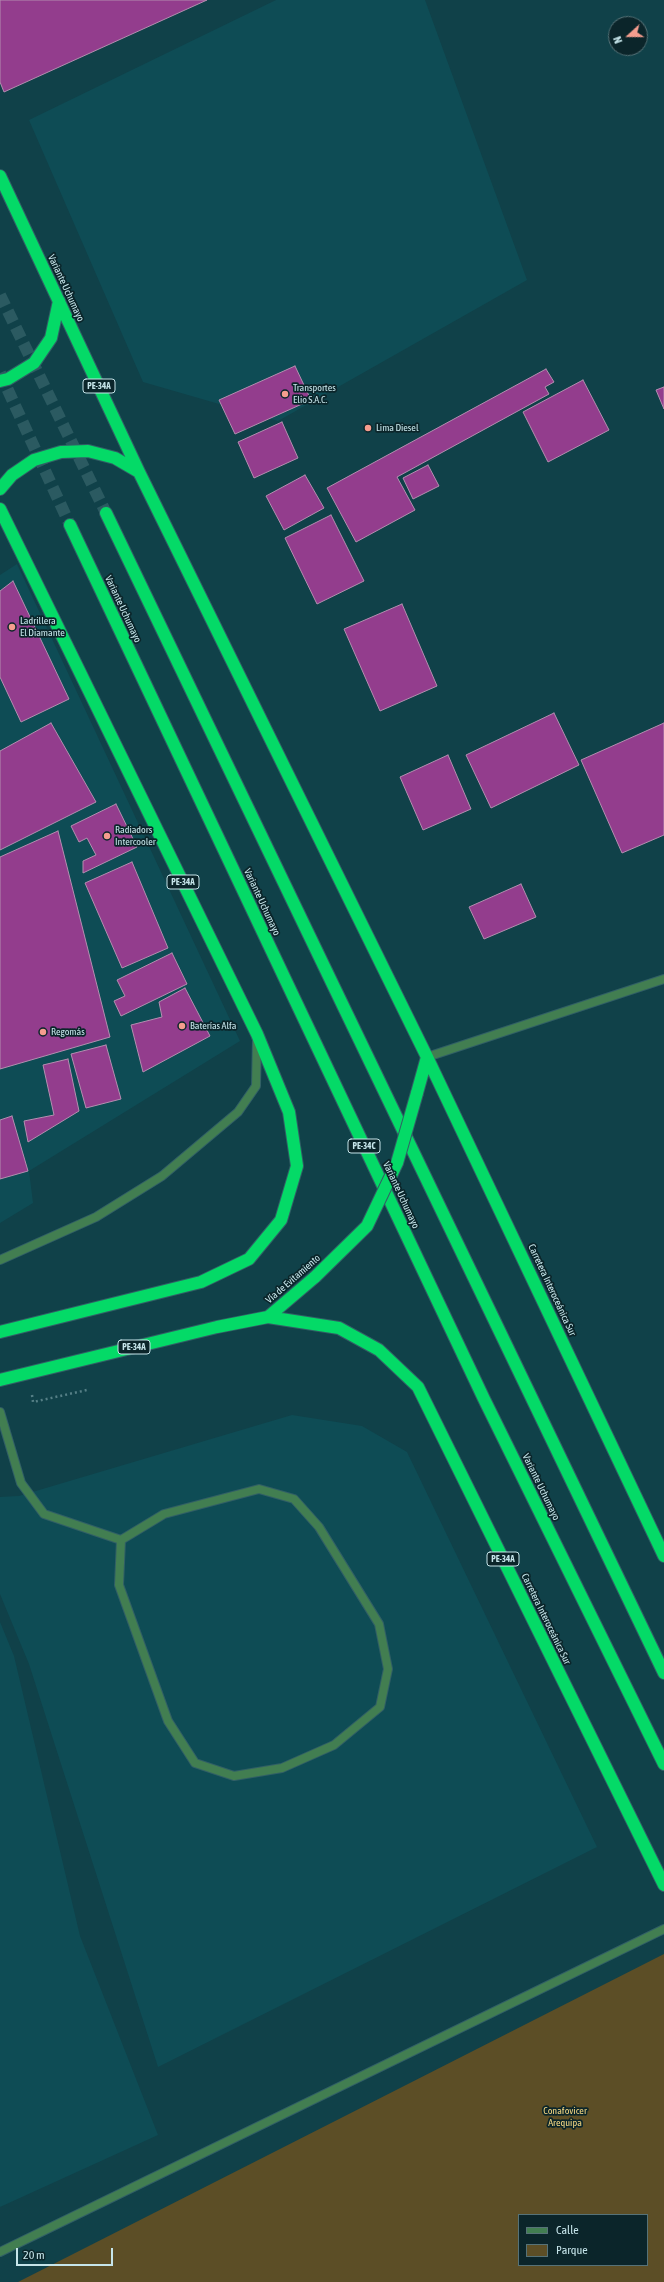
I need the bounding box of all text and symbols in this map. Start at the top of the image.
north arrow [608,16,648,56]
text: N [611,35,624,45]
street label: Variante Uchumayo [45,253,87,323]
road number: PE-34A [83,379,115,393]
place label: Transportes Elio S.A.C. [293,382,336,406]
marker: Transportes Elio S.A.C. [280,389,290,399]
place label: Lima Diesel [376,422,419,434]
marker: Lima Diesel [363,423,373,433]
street label: Variante Uchumayo [102,574,144,644]
place label: Ladrillera El Diamante [20,615,65,638]
marker: Ladrillera El Diamante [7,622,17,632]
place label: Radiadors Intercooler [115,824,156,848]
marker: Radiadors Intercooler [102,831,112,841]
street label: Variante Uchumayo [241,867,283,937]
road number: PE-34A [167,875,199,889]
place label: Baterías Alfa [190,1020,236,1032]
marker: Baterías Alfa [177,1021,187,1031]
place label: Regomás [51,1026,85,1038]
marker: Regomás [38,1027,48,1037]
road number: PE-34C [348,1139,380,1153]
street label: Variante Uchumayo [380,1160,422,1230]
street label: Carretera Interoceánica Sur [525,1242,579,1338]
street label: Vía de Evitamiento [263,1252,323,1306]
road number: PE-34A [118,1340,150,1354]
street label: Variante Uchumayo [520,1452,562,1522]
road number: PE-34A [487,1552,519,1566]
street label: Carretera Interoceánica Sur [519,1572,573,1666]
park label: Conafovicer Arequipa [543,2105,587,2128]
legend [518,2214,648,2266]
text: Calle [556,2223,579,2237]
scale bar [18,2240,115,2266]
text: Parque [556,2243,588,2257]
text: 20 m [23,2248,45,2262]

